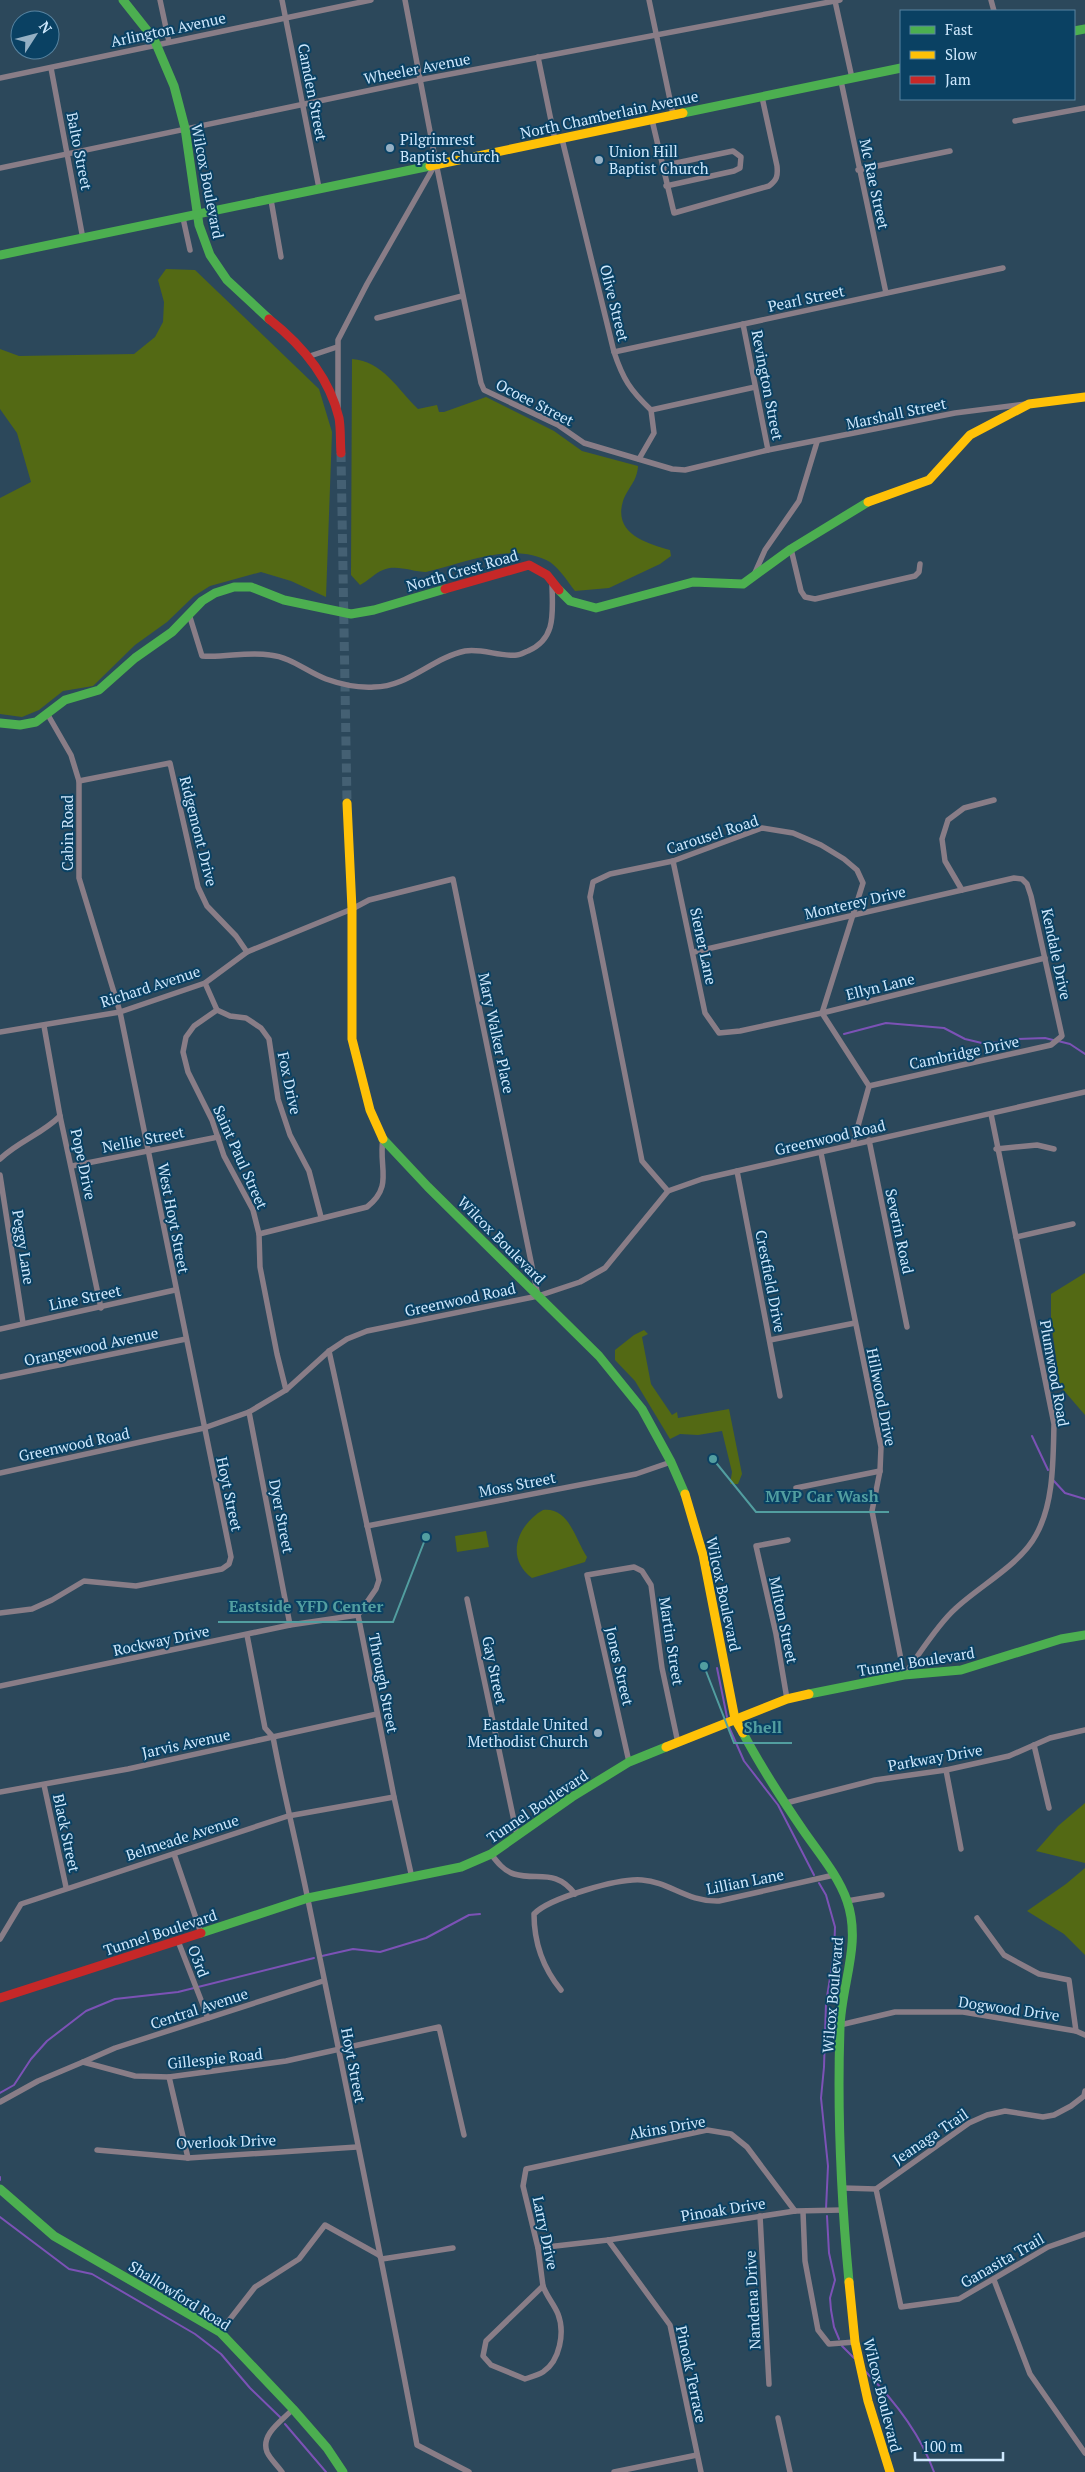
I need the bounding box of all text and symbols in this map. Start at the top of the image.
street label: Arlington Avenue [109,7,227,51]
north arrow [10,10,60,60]
legend [900,10,1075,100]
text: N [35,17,57,37]
text: Fast [945,19,973,39]
street label: Camden Street [294,42,332,143]
text: Slow [945,44,978,64]
street label: Wheeler Avenue [362,48,472,88]
text: Jam [945,69,971,89]
street label: North Chamberlain Avenue [518,85,700,143]
street label: Balto Street [63,110,97,192]
street label: Wilcox Boulevard [187,122,229,240]
place label: Pilgrimrest Baptist Church [400,129,500,166]
street label: Mc Rae Street [856,137,894,231]
place label: Union Hill Baptist Church [609,141,709,178]
marker: Pilgrimrest Baptist Church [384,142,396,154]
marker: Union Hill Baptist Church [593,154,605,166]
street label: Olive Street [596,262,634,344]
street label: Pearl Street [766,280,846,316]
street label: Revington Street [748,328,789,442]
street label: Ocoee Street [493,374,578,430]
street label: Marshall Street [844,393,948,433]
street label: North Crest Road [404,545,520,595]
street label: Ridgemont Drive [176,774,222,888]
street label: Cabin Road [57,795,77,871]
street label: Carousel Road [663,810,761,858]
street label: Monterey Drive [802,881,908,923]
street label: Siener Lane [686,906,722,986]
street label: Kendale Drive [1038,907,1076,1001]
street label: Richard Avenue [97,960,203,1012]
street label: Ellyn Lane [844,968,916,1004]
street label: Mary Walker Place [474,971,520,1095]
street label: Cambridge Drive [907,1031,1021,1073]
street label: Fox Drive [274,1050,306,1116]
street label: Saint Paul Street [209,1102,273,1212]
street label: Greenwood Road [773,1115,887,1159]
street label: Nellie Street [100,1121,186,1157]
street label: Pope Drive [67,1127,101,1201]
street label: West Hoyt Street [153,1161,195,1275]
street label: Severin Road [881,1187,919,1275]
street label: Wilcox Boulevard [454,1192,550,1288]
street label: Peggy Lane [8,1208,40,1286]
street label: Crestfield Drive [751,1228,791,1334]
street label: Greenwood Road [403,1277,517,1321]
street label: Line Street [47,1280,123,1314]
street label: Plumwood Road [1036,1318,1074,1428]
street label: Orangewood Avenue [22,1322,160,1370]
street label: Hillwood Drive [863,1346,901,1448]
street label: Greenwood Road [17,1422,131,1466]
street label: Hoyt Street [212,1455,248,1534]
street label: Moss Street [477,1467,558,1501]
street label: Dyer Street [265,1477,299,1555]
callout: MVP Car Wash [756,1481,889,1512]
text: MVP Car Wash [765,1485,880,1507]
street label: Wilcox Boulevard [702,1535,746,1653]
street label: Milton Street [765,1575,803,1666]
callout: Eastside YFD Center [218,1591,393,1622]
text: Eastside YFD Center [229,1595,383,1617]
street label: Martin Street [655,1595,689,1687]
street label: Rockway Drive [111,1620,211,1660]
street label: Jones Street [601,1625,639,1708]
street label: Through Street [365,1631,404,1735]
street label: Gay Street [478,1634,512,1706]
street label: Tunnel Boulevard [856,1642,976,1680]
callout: Shell [734,1712,792,1743]
place label: Eastdale United Methodist Church [468,1714,588,1751]
text: Shell [744,1716,782,1738]
street label: Jarvis Avenue [140,1724,232,1762]
marker: Eastdale United Methodist Church [592,1727,604,1739]
street label: Parkway Drive [886,1739,984,1775]
street label: Tunnel Boulevard [482,1765,592,1847]
street label: Black Street [49,1792,85,1874]
street label: Belmeade Avenue [123,1809,241,1865]
street label: Lillian Lane [704,1864,786,1898]
street label: Tunnel Boulevard [101,1904,219,1960]
street label: Wilcox Boulevard [817,1936,847,2054]
street label: O3rd [184,1942,214,1980]
street label: Central Avenue [148,1983,250,2033]
street label: Dogwood Drive [957,1991,1061,2025]
street label: Hoyt Street [337,2026,371,2105]
street label: Gillespie Road [166,2043,264,2073]
street label: Jeanaga Trail [888,2103,972,2169]
street label: Akins Drive [627,2110,707,2144]
street label: Overlook Drive [176,2129,276,2153]
street label: Pinoak Drive [679,2192,767,2226]
street label: Larry Drive [528,2194,564,2272]
street label: Ganasita Trail [957,2228,1047,2292]
street label: Nandena Drive [739,2250,765,2350]
street label: Shallowford Road [125,2256,235,2334]
street label: Pinoak Terrace [672,2324,712,2424]
street label: Wilcox Boulevard [859,2336,907,2454]
scale bar [915,2430,1002,2462]
text: 100 m [922,2436,963,2456]

